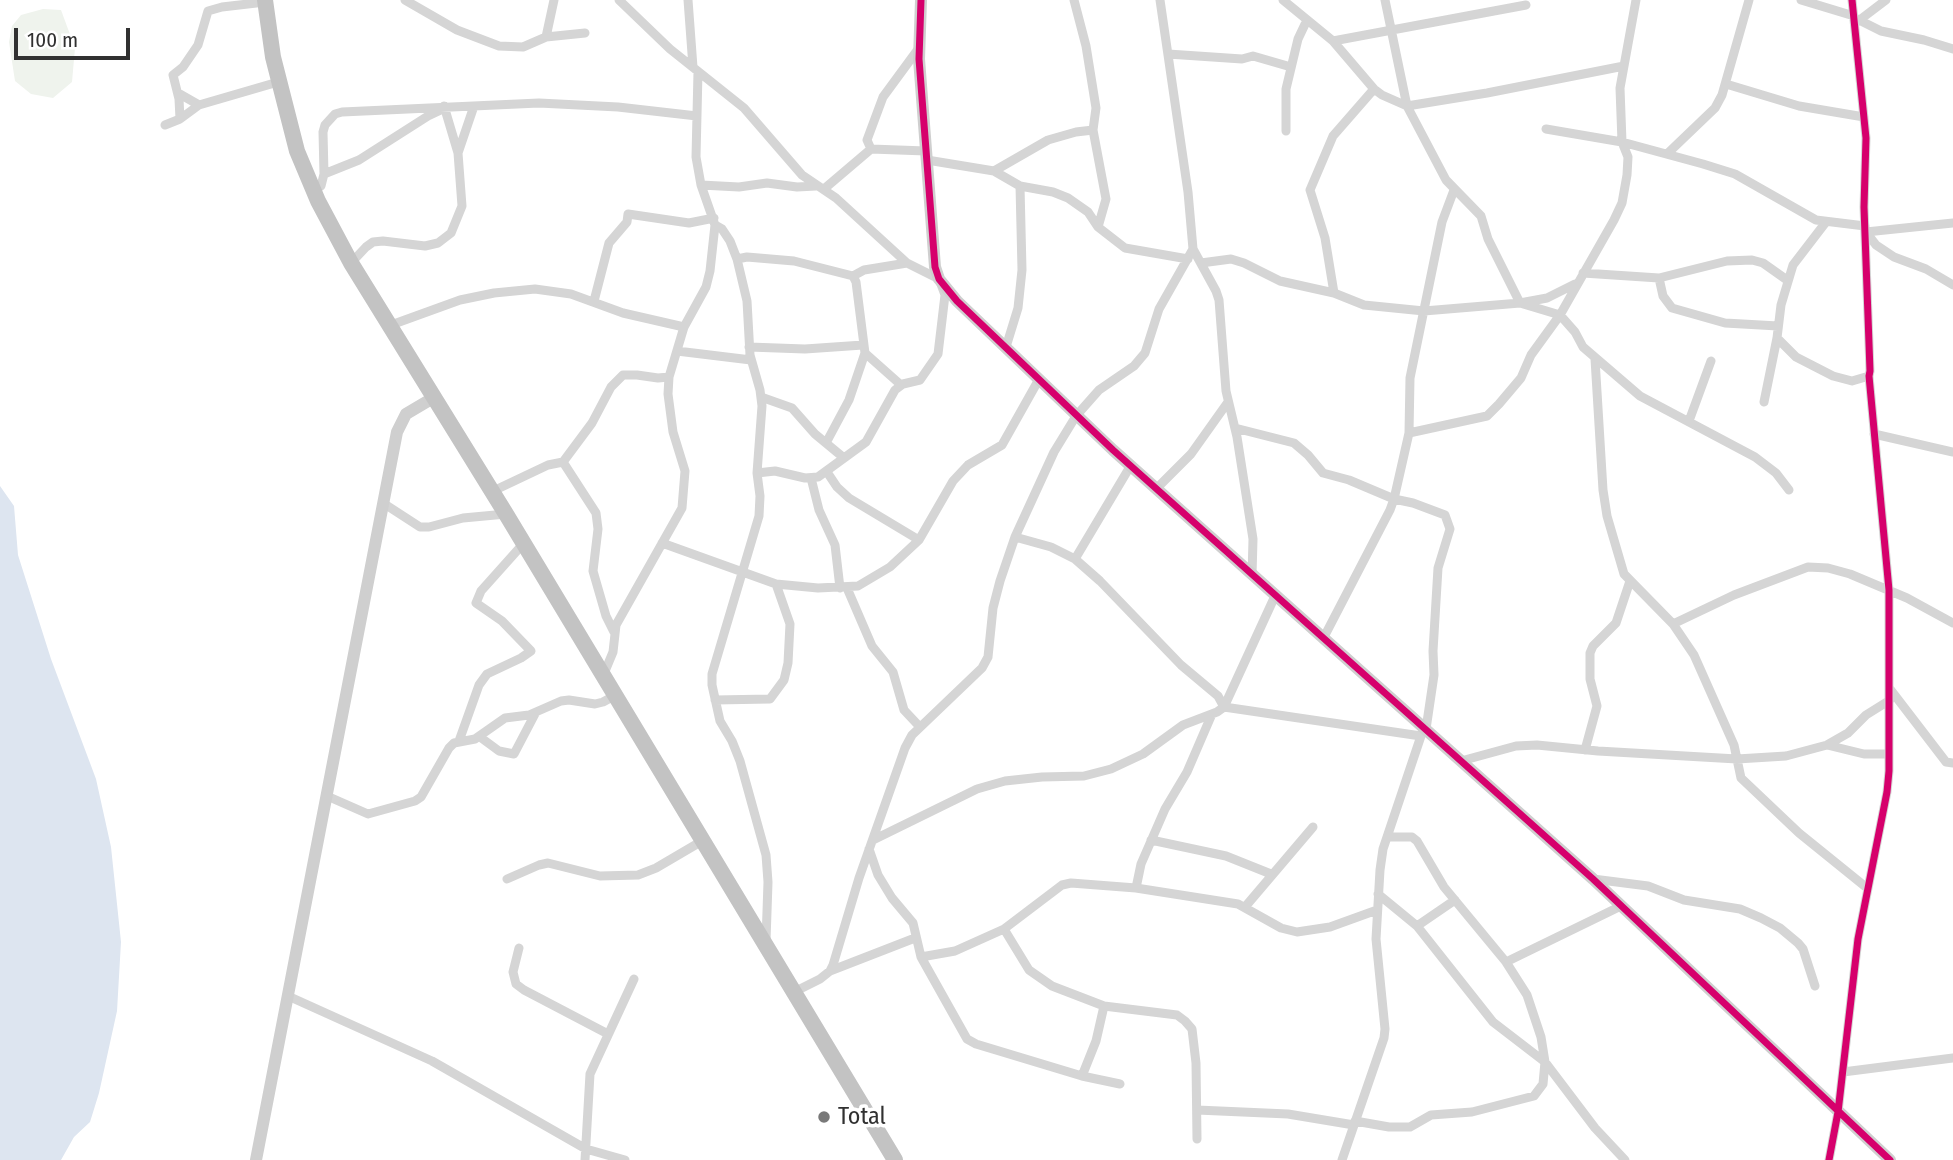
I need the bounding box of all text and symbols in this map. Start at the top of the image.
scale bar [18,14,133,58]
text: 100 m [27,27,78,53]
place label: Total [838,1103,886,1131]
marker: Total [816,1109,832,1125]

